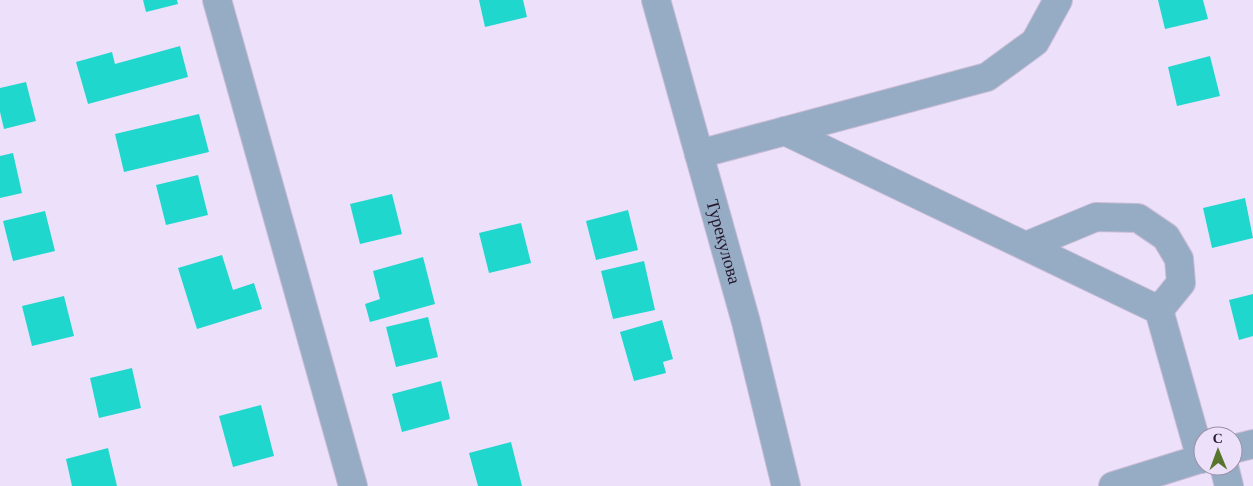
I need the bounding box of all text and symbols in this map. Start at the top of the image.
street label: Турекулова [702,197,745,286]
north arrow [1193,426,1243,476]
text: С [1213,431,1223,446]

